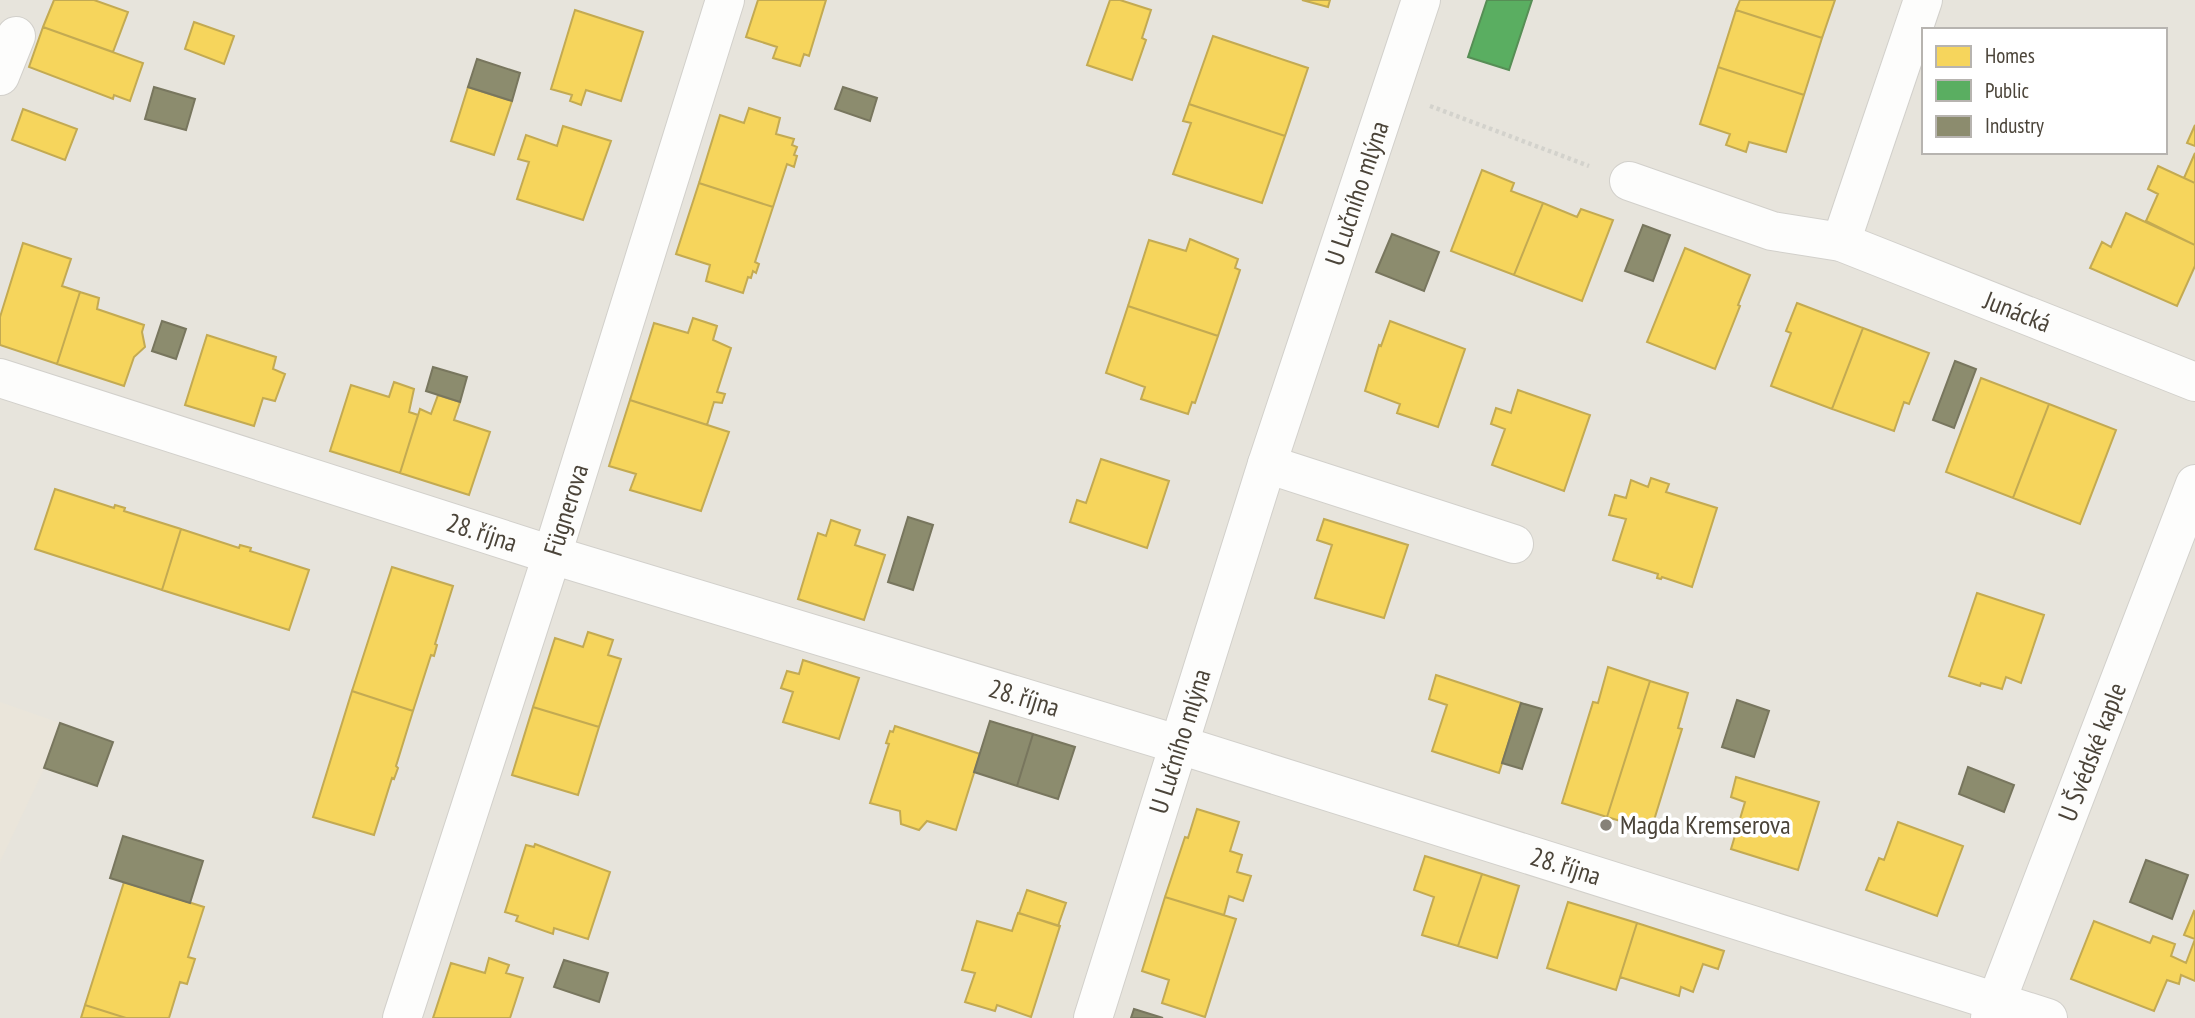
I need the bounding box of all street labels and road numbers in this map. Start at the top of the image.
street label: U Lučního mlýna [1317,117,1396,269]
street label: Junácká [1978,283,2056,339]
street label: Fügnerova [536,460,595,559]
street label: 28. října [443,505,521,559]
street label: U Lučního mlýna [1141,665,1218,818]
street label: 28. října [985,671,1064,724]
street label: U Švédské kaple [2050,678,2133,826]
street label: 28. října [1526,839,1605,892]

